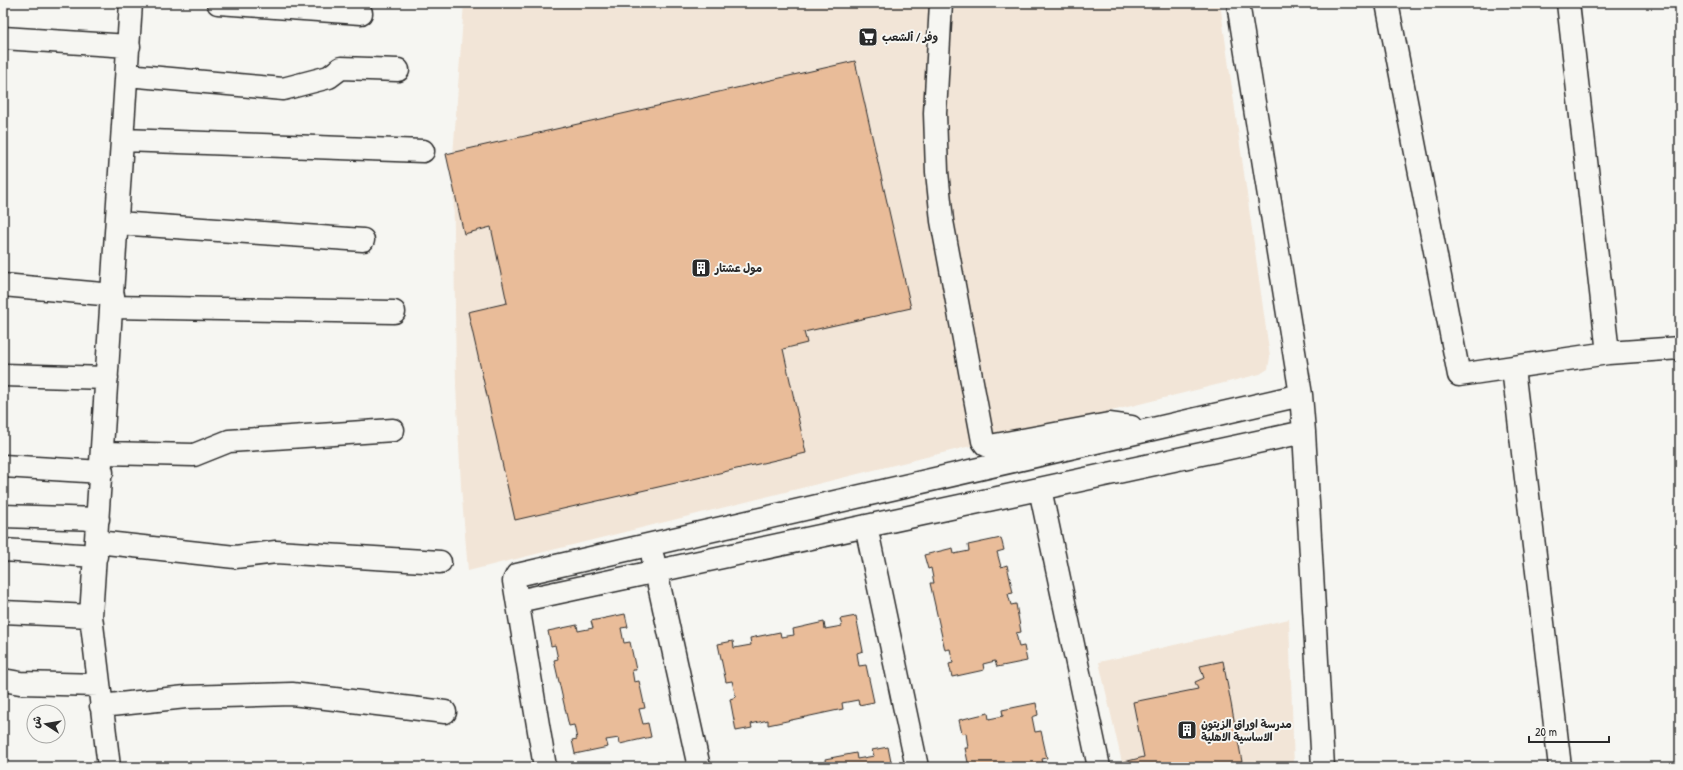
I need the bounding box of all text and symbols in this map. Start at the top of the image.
supermarket icon: وفر / ألشعب [857,26,879,48]
place label: وفر / ألشعب [882,30,938,44]
building icon: مول عشتار [690,257,712,279]
place label: مول عشتار [714,261,762,276]
north arrow [26,704,66,744]
text: ش [28,715,44,729]
place label: مدرسة اوراق الزيتون الاساسية الاهلية [1201,717,1292,744]
scale bar [1529,718,1609,744]
building icon: مدرسة اوراق الزيتون الاساسية الاهلية [1176,719,1198,741]
text: 20 m [1535,723,1557,740]

